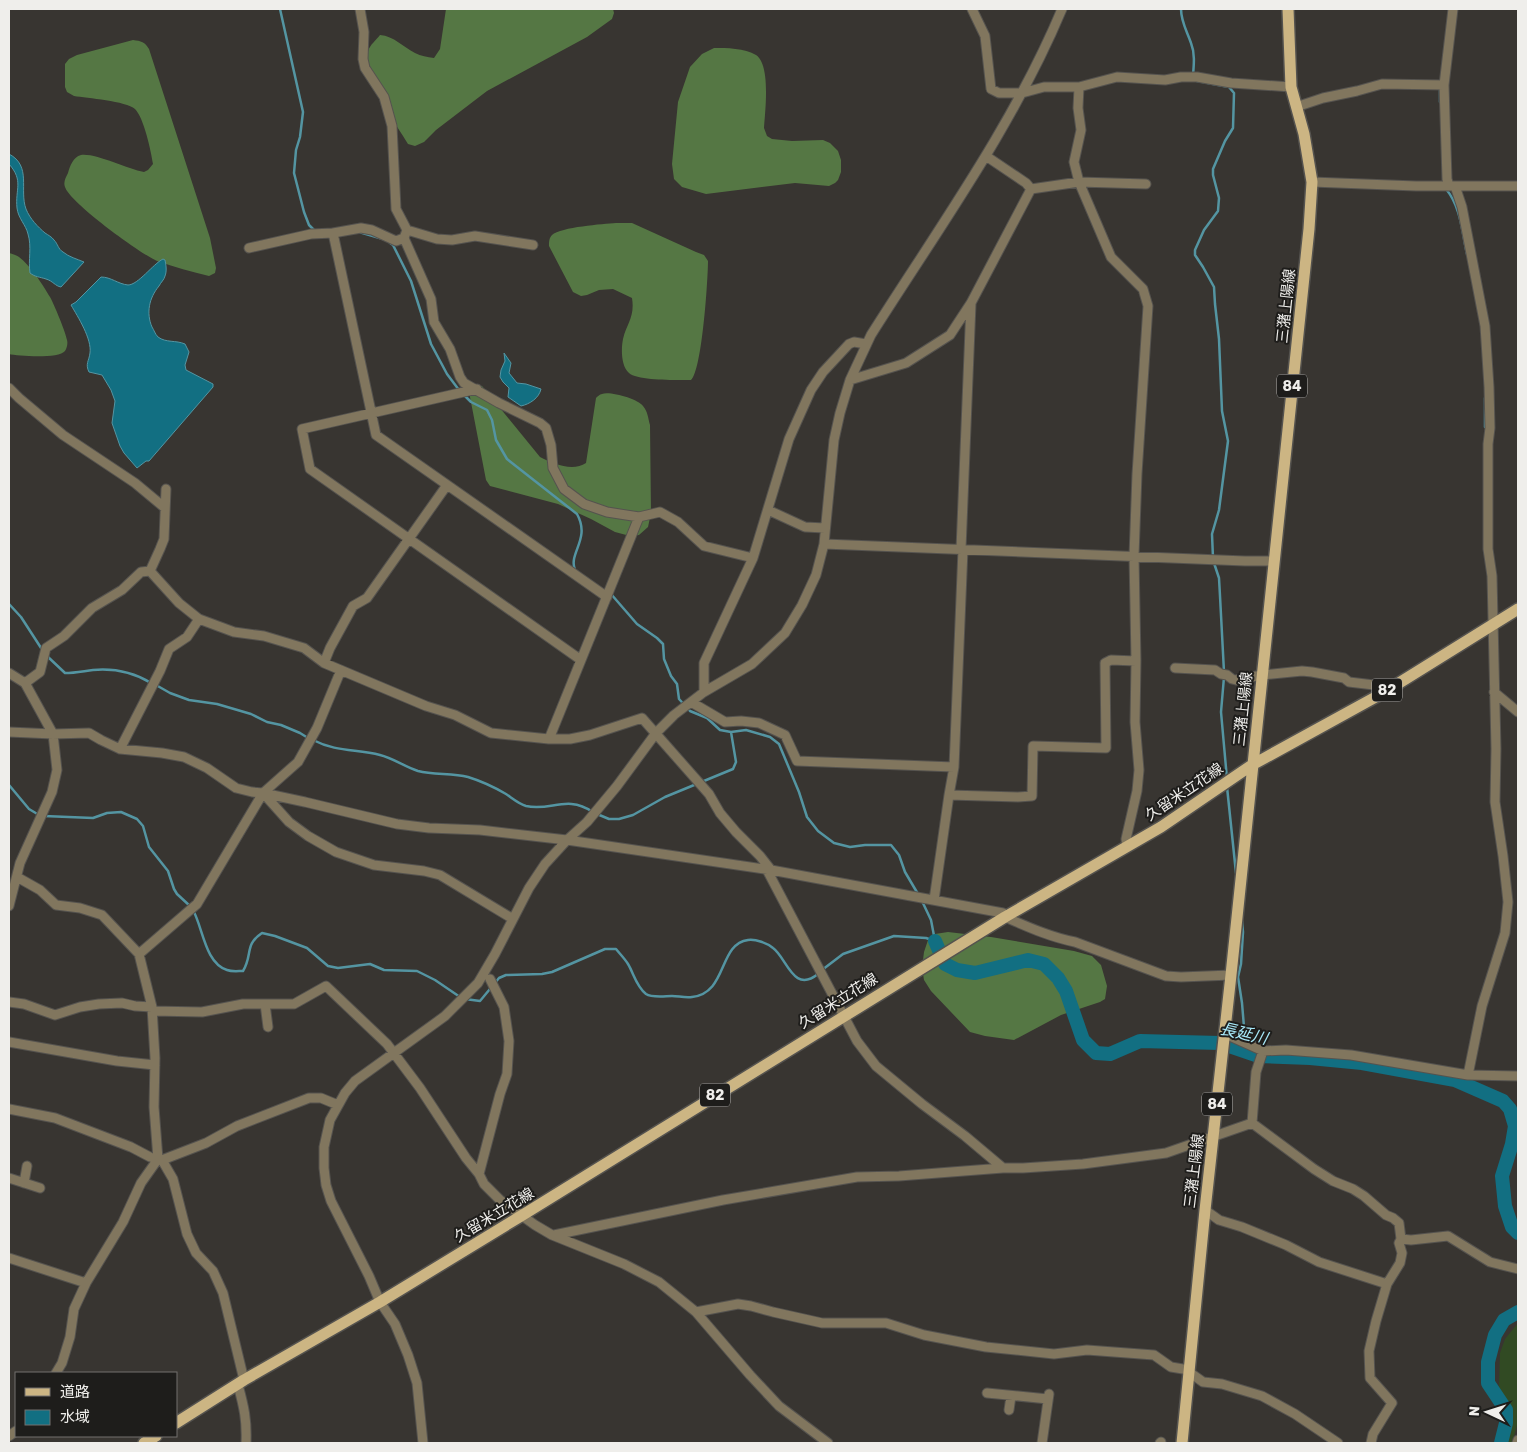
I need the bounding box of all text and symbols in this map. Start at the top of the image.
street label: 三潴上陽線 [1273,268,1299,344]
road number: 84 [1277,374,1307,398]
street label: 三潴上陽線 [1230,671,1256,747]
road number: 82 [1372,678,1402,702]
street label: 久留米立花線 [1142,759,1226,825]
street label: 久留米立花線 [795,970,881,1032]
water label: 長延川 [1218,1019,1271,1049]
road number: 82 [700,1084,730,1106]
road number: 84 [1202,1092,1232,1116]
street label: 三潴上陽線 [1180,1133,1208,1209]
street label: 久留米立花線 [451,1184,537,1246]
legend [15,1372,178,1437]
text: 道路 [60,1383,90,1401]
north arrow [1462,1387,1512,1437]
text: N [1466,1406,1483,1417]
text: 水域 [60,1408,90,1426]

